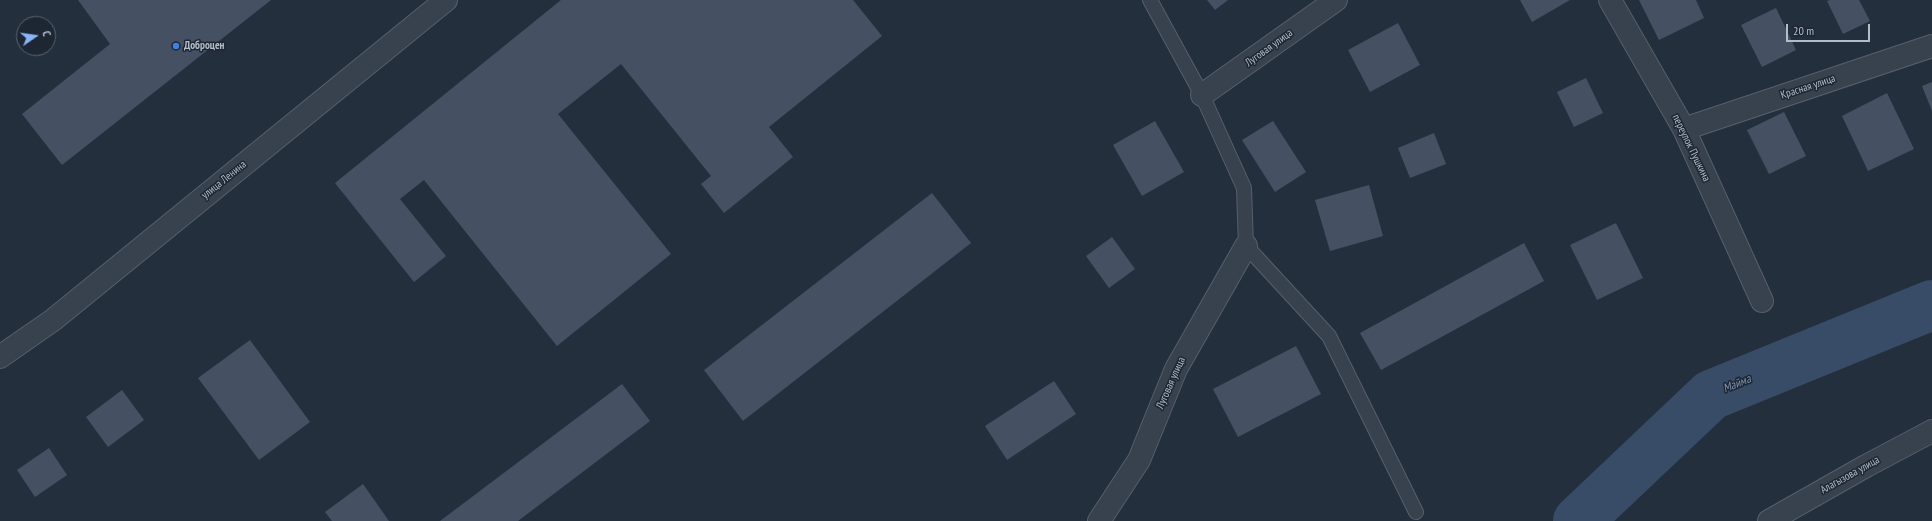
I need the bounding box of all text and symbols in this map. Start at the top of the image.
north arrow [16,16,56,56]
scale bar [1788,16,1872,42]
text: 20 m [1793,23,1814,38]
street label: Луговая улица [1243,26,1295,70]
text: С [39,29,54,38]
place label: Доброцен [184,39,224,53]
marker: Доброцен [171,41,181,51]
street label: Красная улица [1779,72,1837,102]
street label: переулок Пушкина [1669,112,1713,184]
street label: улица Ленина [199,158,249,202]
street label: Луговая улица [1154,355,1188,411]
water label: Майма [1721,372,1753,396]
street label: Алагызова улица [1818,453,1882,497]

